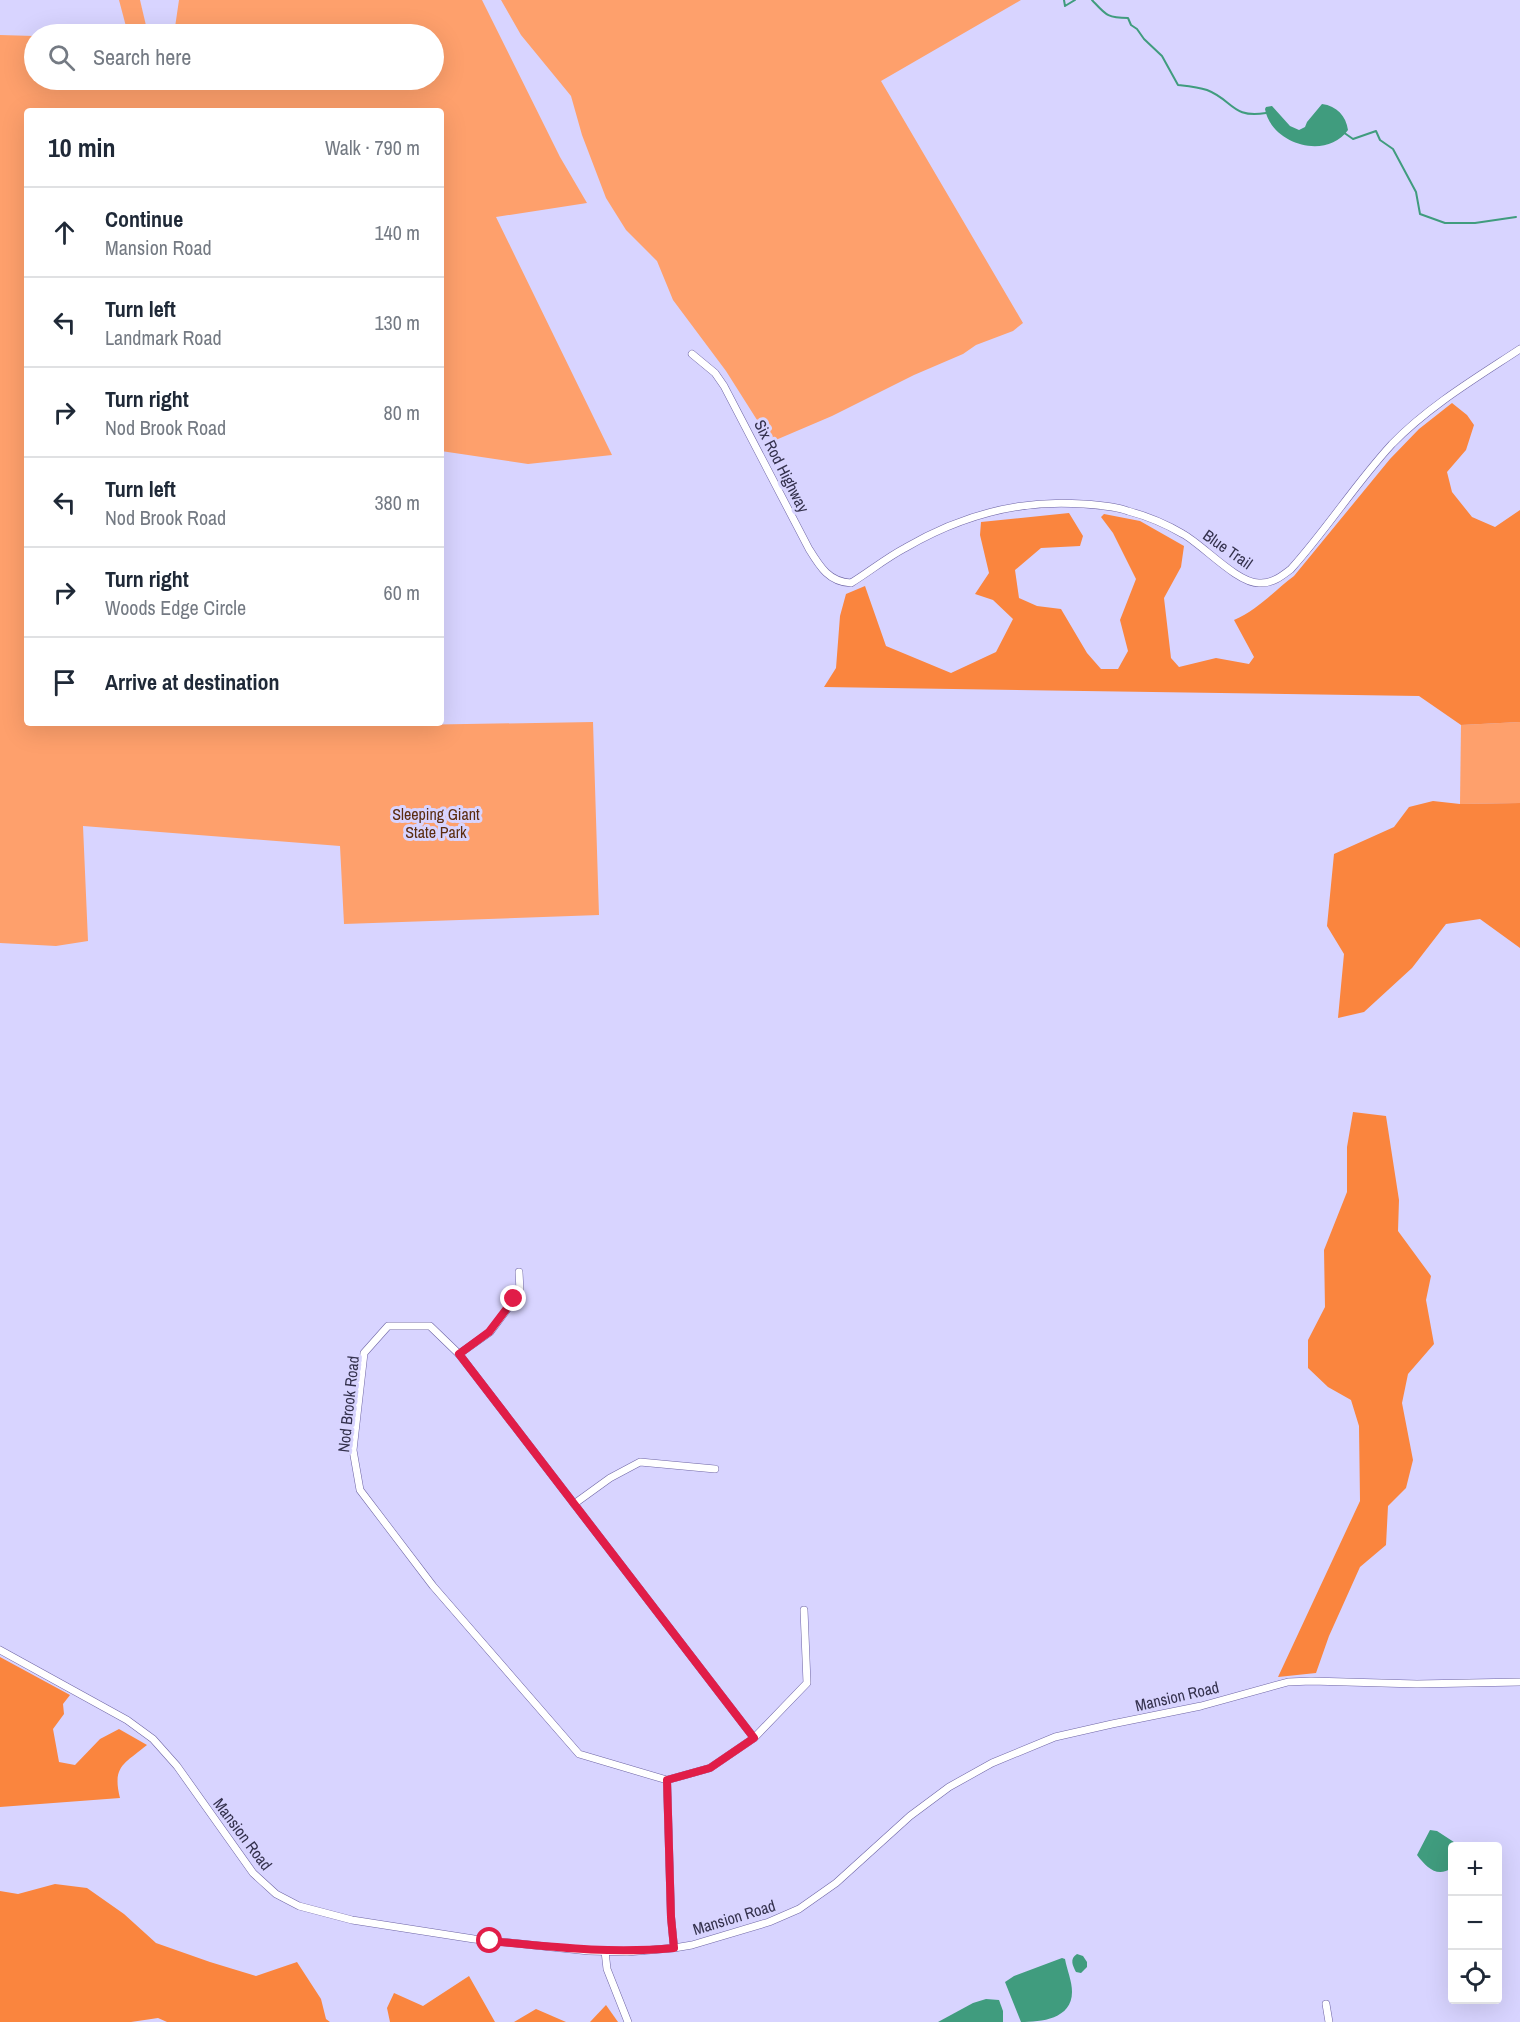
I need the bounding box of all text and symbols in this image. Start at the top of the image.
search box [24,24,444,90]
icon: search [45,41,78,74]
text: Search here [93,42,191,72]
text: 10 min [48,130,116,165]
text: Walk · 790 m [325,134,420,161]
text: Continue [105,204,183,234]
icon: ahead [48,216,81,249]
text: 140 m [374,219,420,246]
text: Mansion Road [105,234,212,261]
text: Turn left [105,294,176,324]
icon: left [48,306,81,339]
text: 130 m [374,309,420,336]
text: Landmark Road [105,324,222,351]
text: Turn right [105,384,189,414]
icon: right [48,396,81,429]
text: 80 m [384,399,420,426]
text: Nod Brook Road [105,414,226,441]
street label: Six Rod Highway [749,416,815,517]
text: Turn left [105,474,176,504]
icon: left [48,486,81,519]
text: 380 m [374,489,420,516]
text: Nod Brook Road [105,504,226,531]
street label: Blue Trail [1199,524,1257,574]
text: Turn right [105,564,189,594]
icon: right [48,576,81,609]
text: 60 m [384,579,420,606]
text: Woods Edge Circle [105,594,246,621]
icon: arrive [48,666,81,699]
text: Arrive at destination [105,667,279,697]
park label: Sleeping Giant State Park [392,803,480,843]
route end [500,1285,526,1311]
street label: Nod Brook Road [332,1355,364,1453]
street label: Mansion Road [1133,1676,1221,1716]
street label: Mansion Road [209,1793,277,1875]
map controls [1448,1842,1502,2004]
button: + [1448,1842,1502,1896]
street label: Mansion Road [690,1894,778,1940]
button: − [1448,1896,1502,1950]
route start [476,1927,502,1953]
button: locate [1448,1950,1502,2004]

